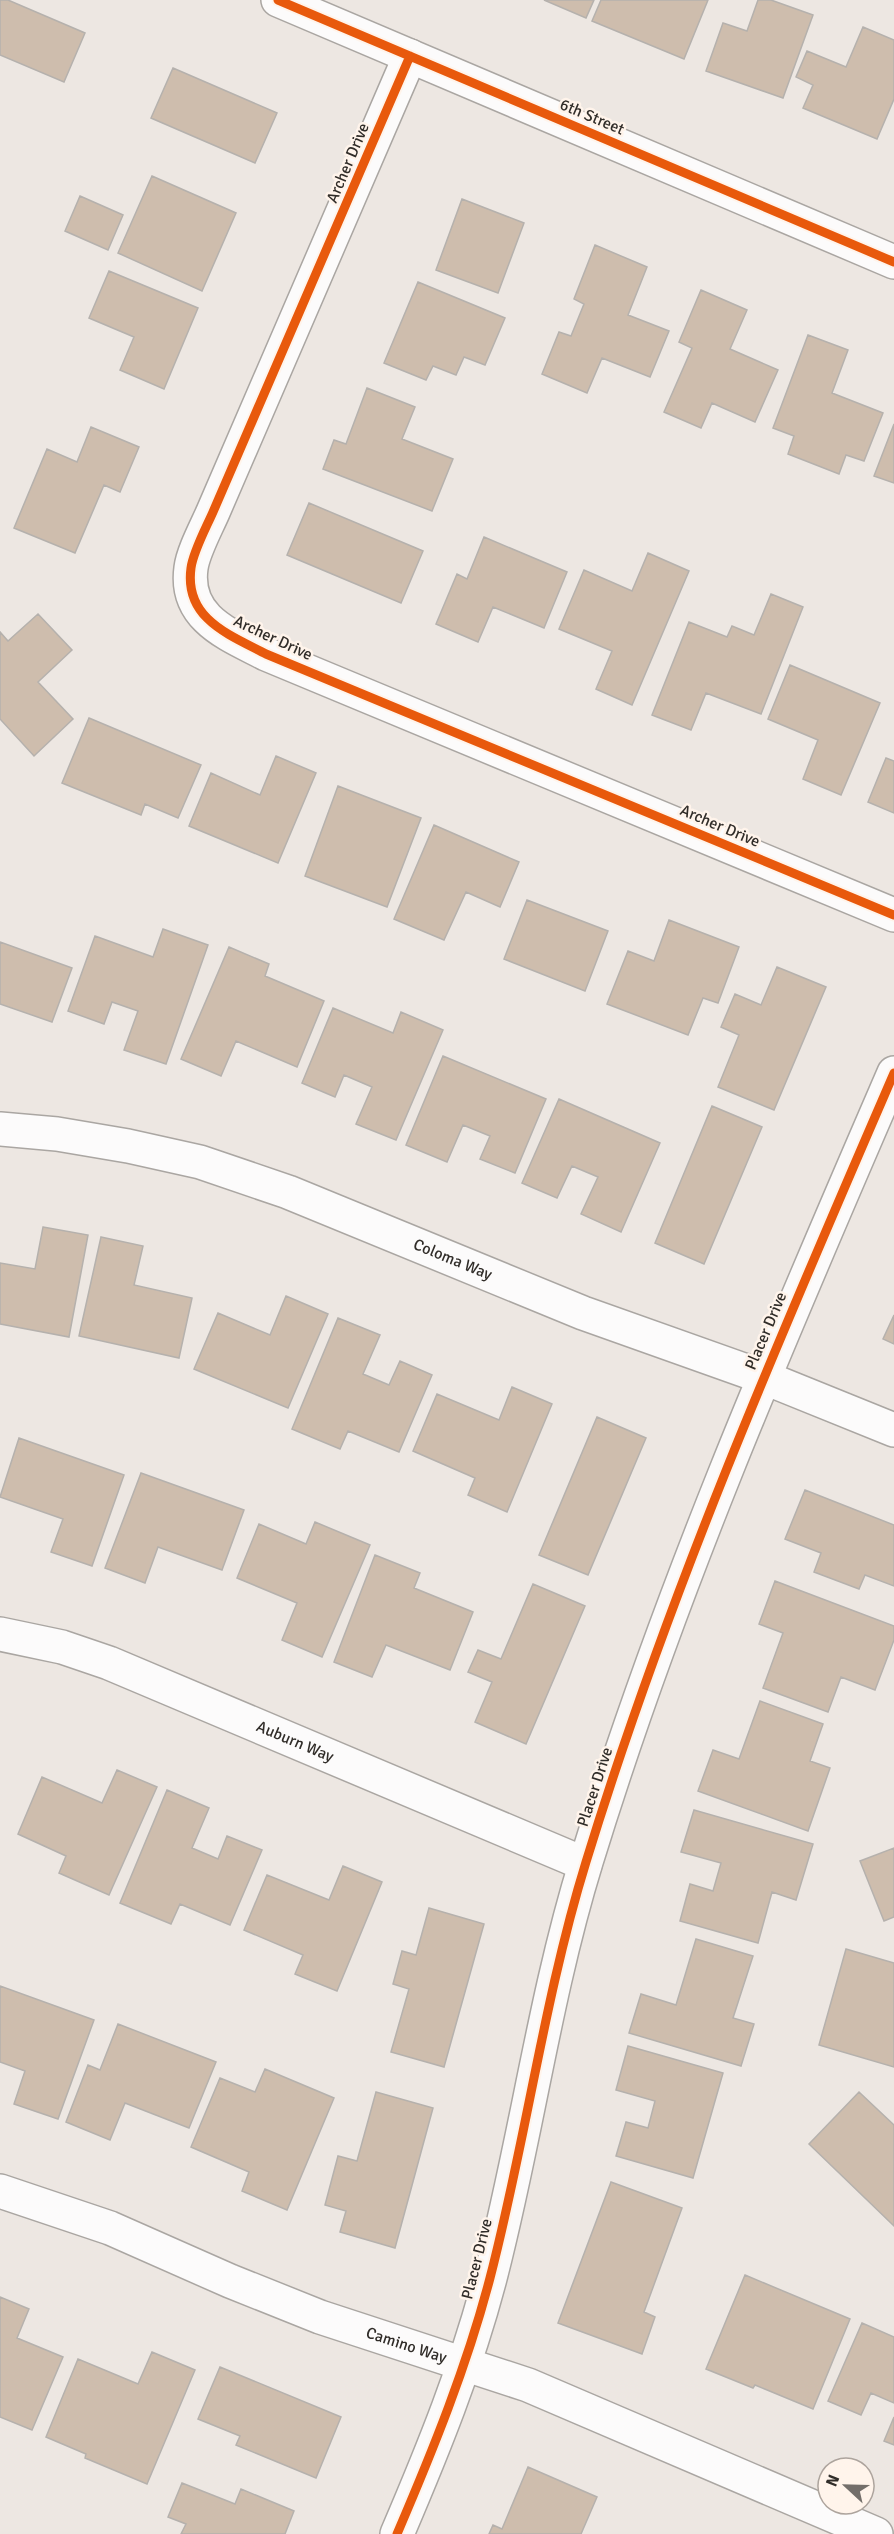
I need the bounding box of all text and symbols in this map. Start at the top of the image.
street label: 6th Street [557,94,628,140]
street label: Archer Drive [322,120,374,206]
street label: Archer Drive [230,611,316,665]
street label: Archer Drive [677,800,763,852]
street label: Coloma Way [410,1234,496,1285]
street label: Placer Drive [741,1289,791,1373]
street label: Auburn Way [253,1716,337,1767]
street label: Placer Drive [573,1745,617,1829]
street label: Placer Drive [457,2217,497,2301]
street label: Camino Way [363,2323,450,2368]
north arrow [816,2456,876,2516]
text: N [822,2472,844,2490]

